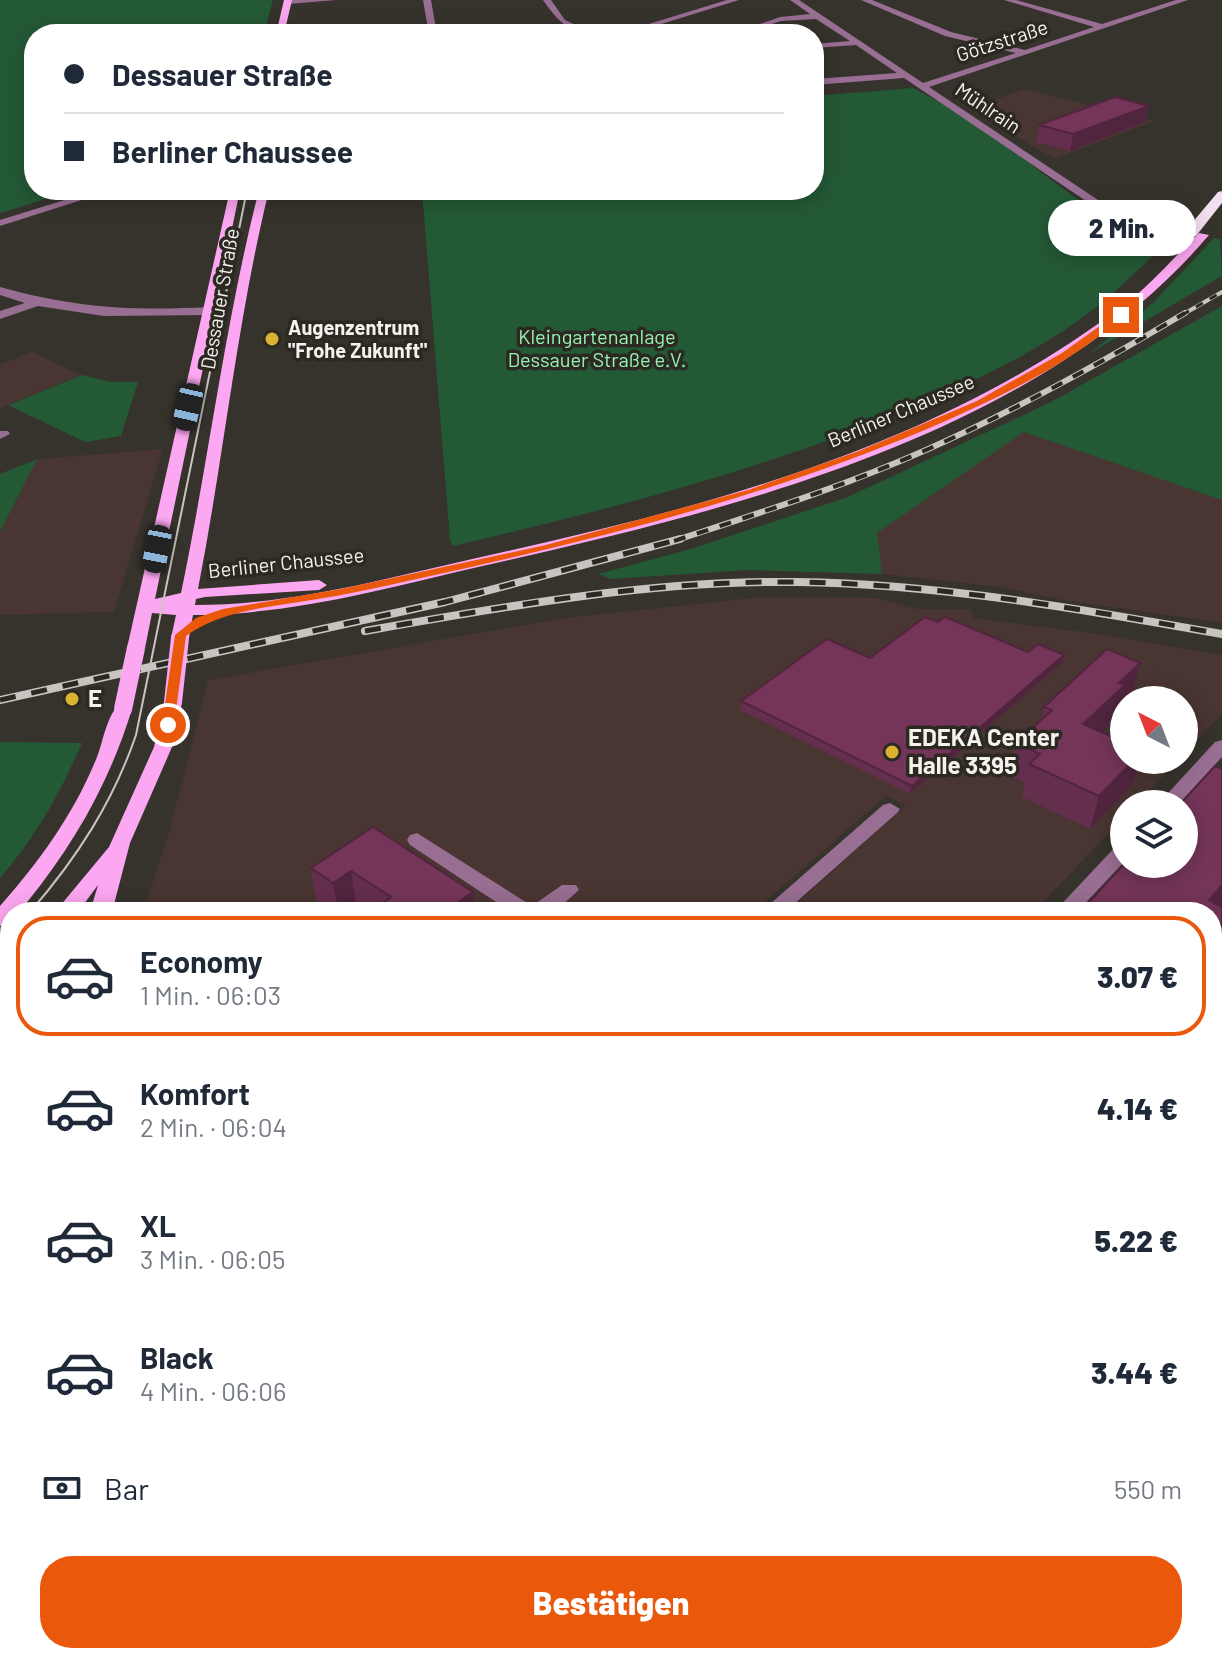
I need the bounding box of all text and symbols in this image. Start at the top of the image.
street label: Götzstraße [953,14,1051,66]
text: Dessauer Straße [112,56,333,92]
street label: Mühlrain [951,77,1026,138]
text: Berliner Chaussee [112,133,353,169]
callout: 2 Min. [1047,199,1195,255]
text: 2 Min. [1089,212,1155,243]
street label: Dessauer Straße [195,226,243,371]
route end [1103,297,1139,333]
place label: Augenzentrum "Frohe Zukunft" [288,315,427,362]
park label: Kleingartenanlage Dessauer Straße e.V. [508,324,686,371]
marker: Augenzentrum "Frohe Zukunft" [263,330,281,348]
street label: Berliner Chaussee [824,368,978,452]
car [171,381,205,433]
car [141,523,173,575]
street label: Berliner Chaussee [207,542,365,582]
place label: E [88,683,102,712]
north arrow [1110,686,1198,774]
map controls [1110,686,1198,878]
marker: E [63,690,81,708]
route start [150,707,186,743]
place label: EDEKA Center Halle 3395 [908,722,1059,779]
marker: EDEKA Center Halle 3395 [883,743,901,761]
button: layers [1110,790,1198,878]
icon: car [44,940,116,1012]
text: Economy [140,943,263,979]
text: 3.07 € [1097,958,1178,994]
text: 1 Min. · 06:03 [140,979,281,1010]
icon: car [44,1072,116,1144]
text: Komfort [140,1075,250,1111]
text: 4.14 € [1097,1090,1178,1126]
text: 2 Min. · 06:04 [140,1111,287,1142]
icon: car [44,1204,116,1276]
text: XL [140,1207,176,1243]
text: 5.22 € [1094,1222,1178,1258]
text: 3 Min. · 06:05 [140,1243,285,1274]
icon: car [44,1336,116,1408]
text: Black [140,1339,214,1375]
text: 3.44 € [1091,1354,1178,1390]
text: 4 Min. · 06:06 [140,1375,286,1406]
icon: cash [40,1466,84,1510]
text: Bar [104,1470,149,1506]
text: 550 m [1114,1473,1182,1504]
button: Bestätigen [40,1556,1182,1648]

